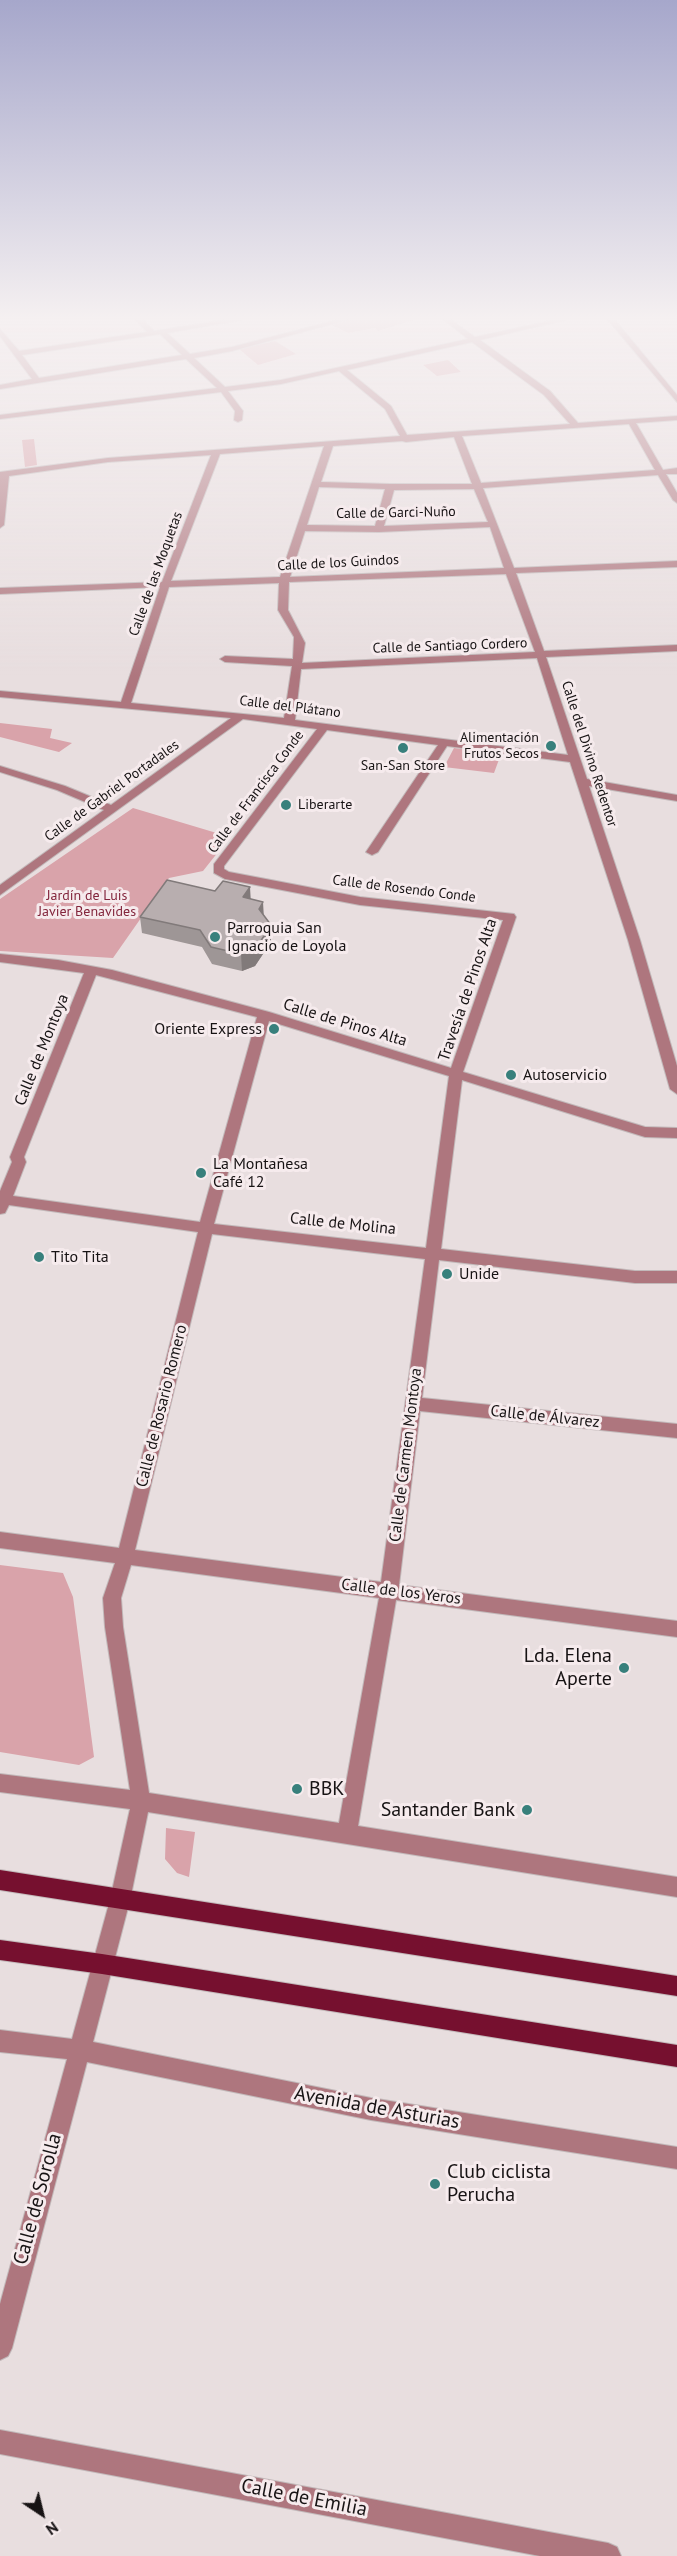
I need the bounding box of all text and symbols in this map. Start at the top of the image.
street label: Calle de Garci-Nuño [336,504,456,522]
street label: Calle de las Moquetas [126,510,186,638]
street label: Calle de los Guindos [277,551,399,575]
street label: Calle de Santiago Cordero [372,635,528,657]
street label: Calle del Divino Redentor [557,679,621,829]
street label: Calle del Plátano [238,692,342,722]
street label: Calle de Francisca Conde [204,727,308,857]
place label: Alimentación Frutos Secos [460,730,539,762]
street label: Calle de Gabriel Portadales [42,737,182,845]
marker: Alimentación Frutos Secos [544,739,558,753]
marker: San-San Store [396,741,410,755]
place label: San-San Store [361,758,445,774]
place label: Liberarte [298,797,352,813]
marker: Liberarte [279,798,293,812]
street label: Calle de Rosendo Conde [332,872,476,906]
park label: Jardín de Luis Javier Benavides [38,888,136,921]
street label: Travesía de Pinos Alta [435,916,501,1064]
place label: Parroquia San Ignacio de Loyola [227,918,346,956]
marker: Parroquia San Ignacio de Loyola [208,930,222,944]
street label: Calle de Montoya [11,991,73,1109]
street label: Calle de Pinos Alta [281,995,409,1051]
place label: Oriente Express [154,1019,262,1039]
marker: Oriente Express [267,1022,281,1036]
place label: Autoservicio [523,1065,607,1085]
marker: Autoservicio [504,1068,518,1082]
place label: La Montañesa Café 12 [213,1154,308,1192]
marker: La Montañesa Café 12 [194,1166,208,1180]
street label: Calle de Molina [289,1209,397,1239]
place label: Tito Tita [51,1247,109,1267]
marker: Tito Tita [32,1250,46,1264]
place label: Unide [459,1264,499,1284]
marker: Unide [440,1267,454,1281]
street label: Calle de Rosario Romero [133,1323,191,1489]
street label: Calle de Carmen Montoya [386,1367,426,1543]
street label: Calle de Álvarez [489,1402,601,1432]
street label: Calle de los Yeros [340,1575,462,1609]
place label: Lda. Elena Aperte [524,1644,612,1691]
marker: Lda. Elena Aperte [617,1661,631,1675]
place label: BBK [309,1777,345,1801]
marker: BBK [290,1782,304,1796]
place label: Santander Bank [381,1798,515,1822]
marker: Santander Bank [520,1803,534,1817]
street label: Avenida de Asturias [293,2082,461,2134]
street label: Calle de Sorolla [9,2131,67,2267]
place label: Club ciclista Perucha [447,2160,551,2207]
marker: Club ciclista Perucha [428,2177,442,2191]
street label: Calle de Emilia [239,2474,369,2522]
north arrow [12,2484,72,2544]
text: N [42,2518,62,2540]

